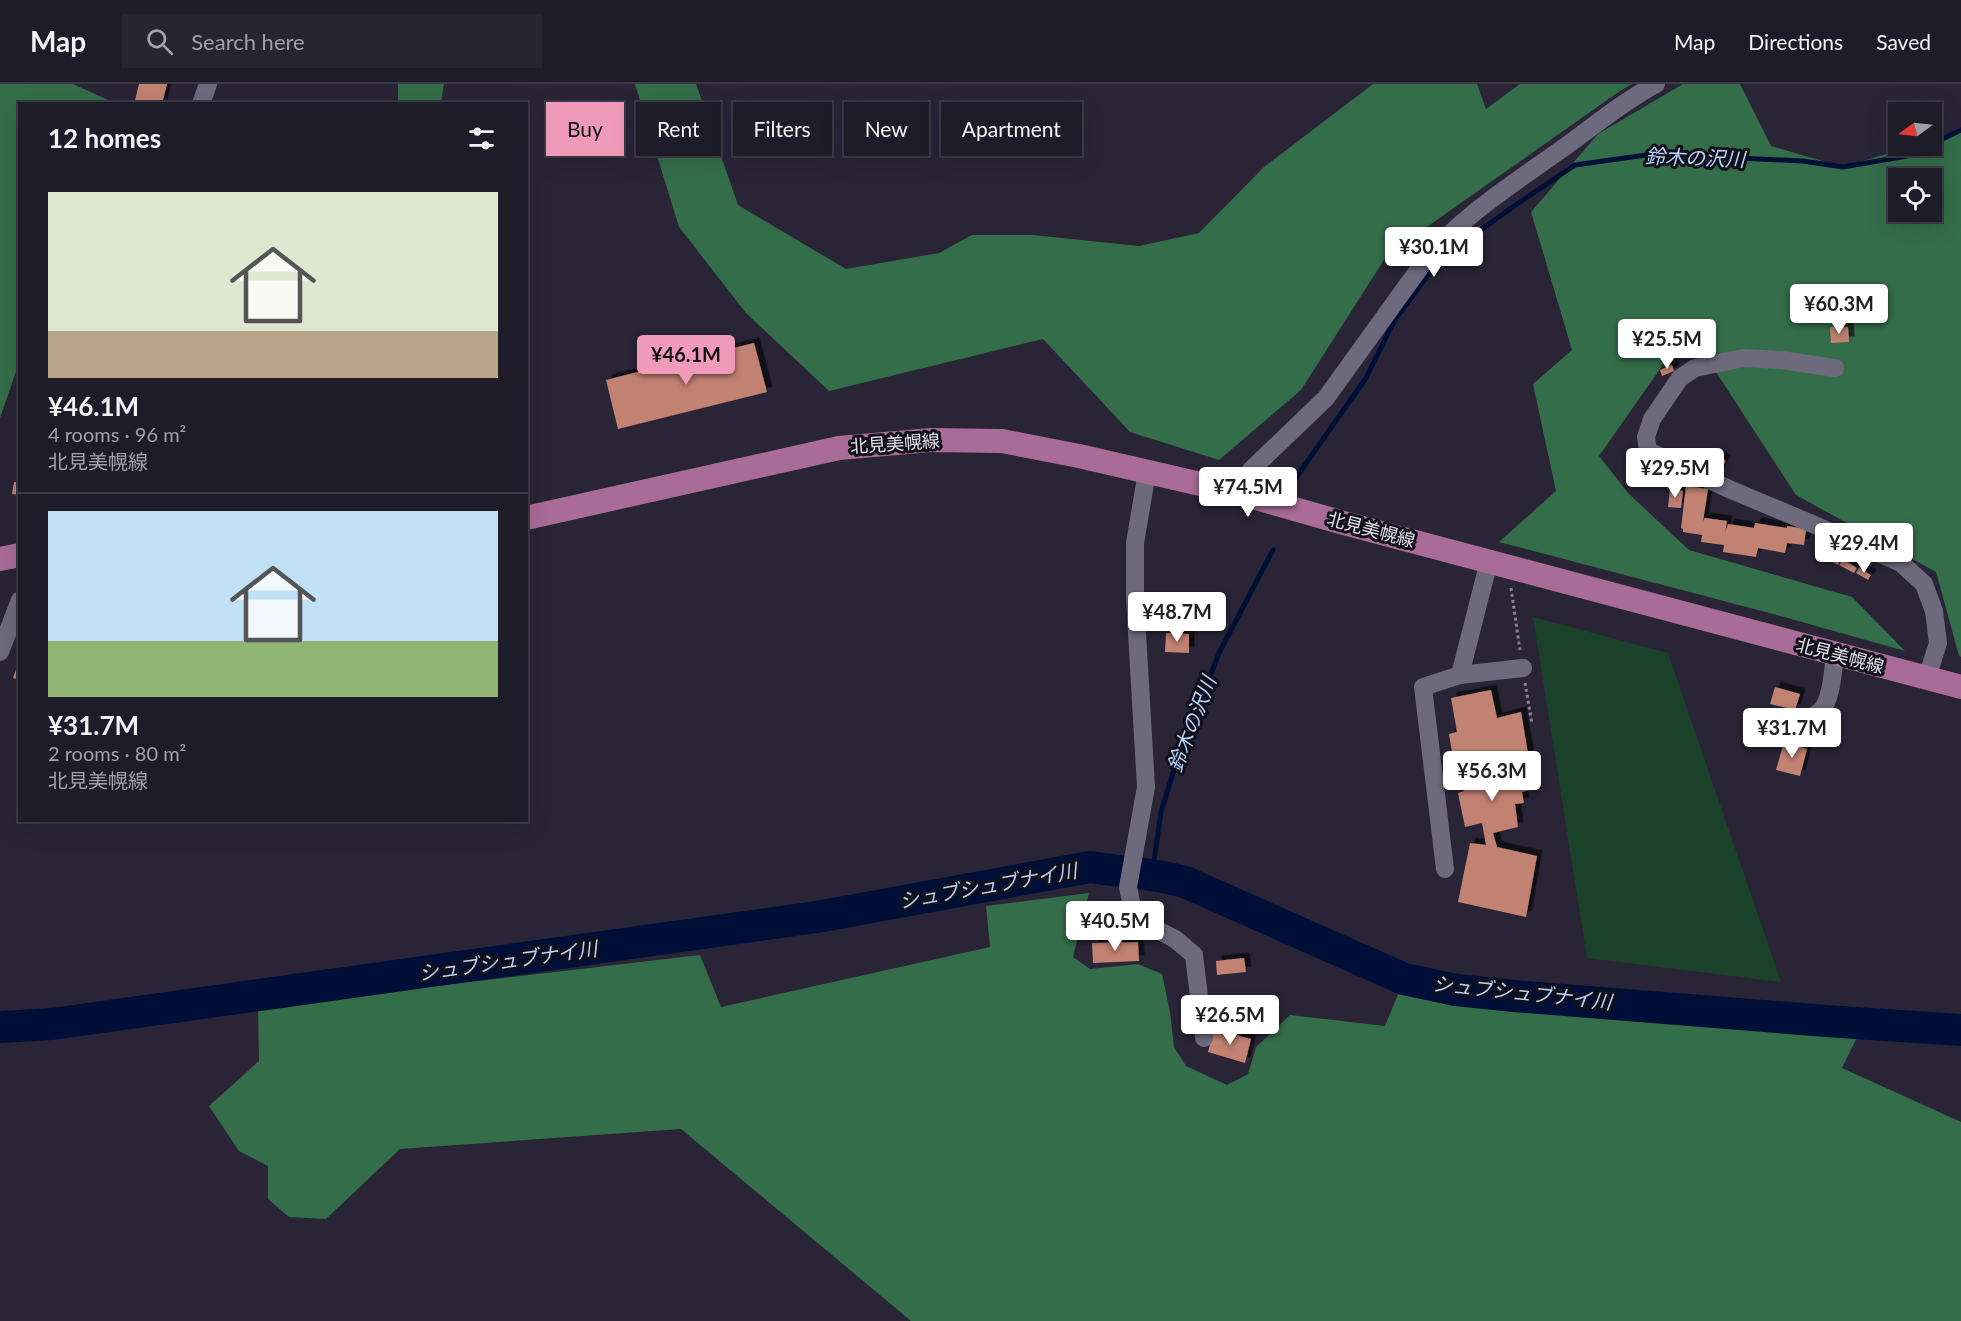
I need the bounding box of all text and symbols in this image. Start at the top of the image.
search box [122,14,542,68]
text: Map [30,24,86,58]
icon: search [143,25,176,58]
text: Search here [191,28,305,55]
text: Map [1674,29,1715,54]
text: Directions [1748,29,1843,54]
text: Saved [1876,29,1931,54]
chip: Buy [546,102,624,156]
chip: Rent [636,102,721,156]
chip: Filters [733,102,832,156]
chip: New [844,102,929,156]
chip: Apartment [941,102,1082,156]
north arrow [1888,102,1942,156]
map controls [1888,102,1942,222]
text: 12 homes [48,122,161,154]
icon: filters [465,122,498,155]
water label: 鈴木の沢川 [1645,143,1747,171]
button: locate [1888,168,1942,222]
pin: ¥30.1M [1385,227,1483,278]
icon: home [219,231,327,339]
text: ¥30.1M [1399,234,1469,258]
pin: ¥60.3M [1790,284,1888,335]
text: ¥60.3M [1804,291,1874,315]
pin: ¥25.5M [1618,319,1716,370]
text: ¥25.5M [1632,326,1702,350]
pin: ¥46.1M [637,335,735,386]
text: ¥46.1M [651,342,721,366]
text: ¥46.1M [48,390,139,422]
text: 4 rooms · 96 m² [48,422,186,446]
street label: 北見美幌線 [849,429,941,457]
pin: ¥29.5M [1626,448,1724,499]
text: 北見美幌線 [48,449,148,473]
text: ¥29.5M [1640,455,1710,479]
pin: ¥74.5M [1199,467,1297,518]
text: ¥74.5M [1213,474,1283,498]
street label: 北見美幌線 [1325,507,1418,551]
pin: ¥29.4M [1815,523,1913,574]
text: ¥29.4M [1829,530,1899,554]
icon: home [219,550,327,658]
pin: ¥48.7M [1128,592,1226,643]
text: ¥48.7M [1142,599,1212,623]
street label: 北見美幌線 [1794,633,1887,677]
water label: 鈴木の沢川 [1162,671,1221,775]
pin: ¥31.7M [1743,708,1841,759]
text: ¥31.7M [48,709,139,741]
text: ¥31.7M [1757,715,1827,739]
text: 2 rooms · 80 m² [48,741,186,765]
pin: ¥56.3M [1443,751,1541,802]
text: ¥56.3M [1457,758,1527,782]
text: 北見美幌線 [48,768,148,792]
water label: シュブシュブナイ川 [897,857,1081,912]
pin: ¥40.5M [1066,901,1164,952]
text: ¥40.5M [1080,908,1150,932]
water label: シュブシュブナイ川 [417,935,601,984]
water label: シュブシュブナイ川 [1431,971,1615,1014]
pin: ¥26.5M [1181,995,1279,1046]
text: ¥26.5M [1195,1002,1265,1026]

